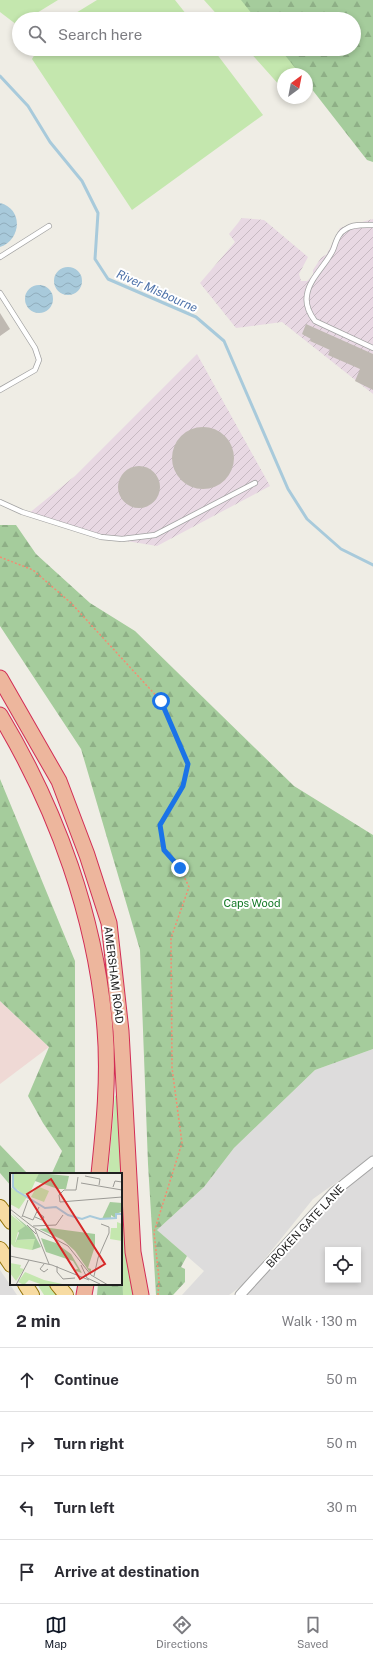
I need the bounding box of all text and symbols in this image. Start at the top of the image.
search box [12,12,361,56]
icon: search [26,23,48,45]
text: Search here [58,26,142,43]
north arrow [277,68,313,104]
water label: River Misbourne [114,267,200,315]
route start [152,692,170,710]
route end [171,859,189,877]
park label: Caps Wood [223,897,281,909]
street label: AMERSHAM ROAD [102,926,126,1025]
inset map [10,1173,122,1285]
street label: BROKEN GATE LANE [264,1182,347,1270]
map controls [325,1247,361,1283]
button: locate [325,1247,361,1283]
text: 2 min [16,1311,61,1331]
text: Walk · 130 m [282,1314,357,1329]
icon: ahead [16,1369,38,1391]
text: Continue [54,1371,119,1388]
text: 50 m [326,1372,357,1387]
icon: right [16,1433,38,1455]
text: Turn right [54,1435,124,1452]
text: 50 m [326,1436,357,1451]
icon: left [16,1497,38,1519]
text: Turn left [54,1499,115,1516]
text: 30 m [327,1500,357,1515]
icon: arrive [16,1561,38,1583]
text: Arrive at destination [54,1563,199,1580]
tab: Map [45,1614,67,1650]
tab: Directions [156,1614,208,1650]
tab: Saved [297,1614,328,1650]

